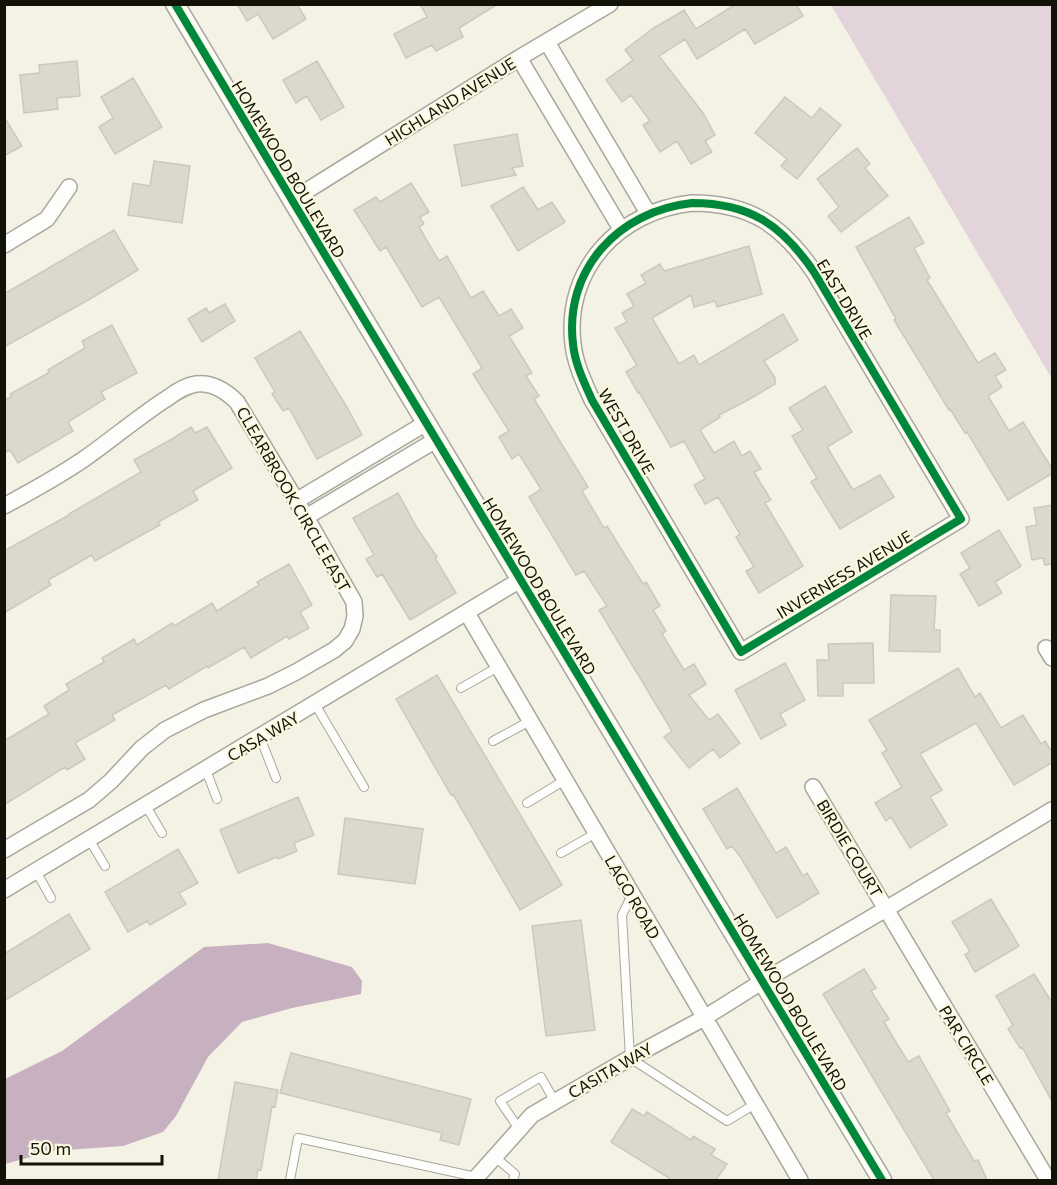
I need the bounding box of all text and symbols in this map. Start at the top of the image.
street label: HIGHLAND AVENUE [381,53,519,149]
street label: HOMEWOOD BOULEVARD [228,77,350,261]
street label: EAST DRIVE [814,255,876,343]
street label: WEST DRIVE [595,385,659,477]
street label: CLEARBROOK CIRCLE EAST [233,403,355,595]
street label: HOMEWOOD BOULEVARD [479,494,601,678]
street label: INVERNESS AVENUE [773,526,915,622]
street label: CASA WAY [224,707,303,765]
street label: BIRDIE COURT [813,796,887,900]
street label: LAGO ROAD [601,852,665,942]
street label: HOMEWOOD BOULEVARD [730,910,852,1094]
street label: PAR CIRCLE [936,1002,998,1088]
street label: CASITA WAY [565,1038,656,1102]
scale bar [21,1128,162,1166]
text: 50 m [30,1137,71,1159]

